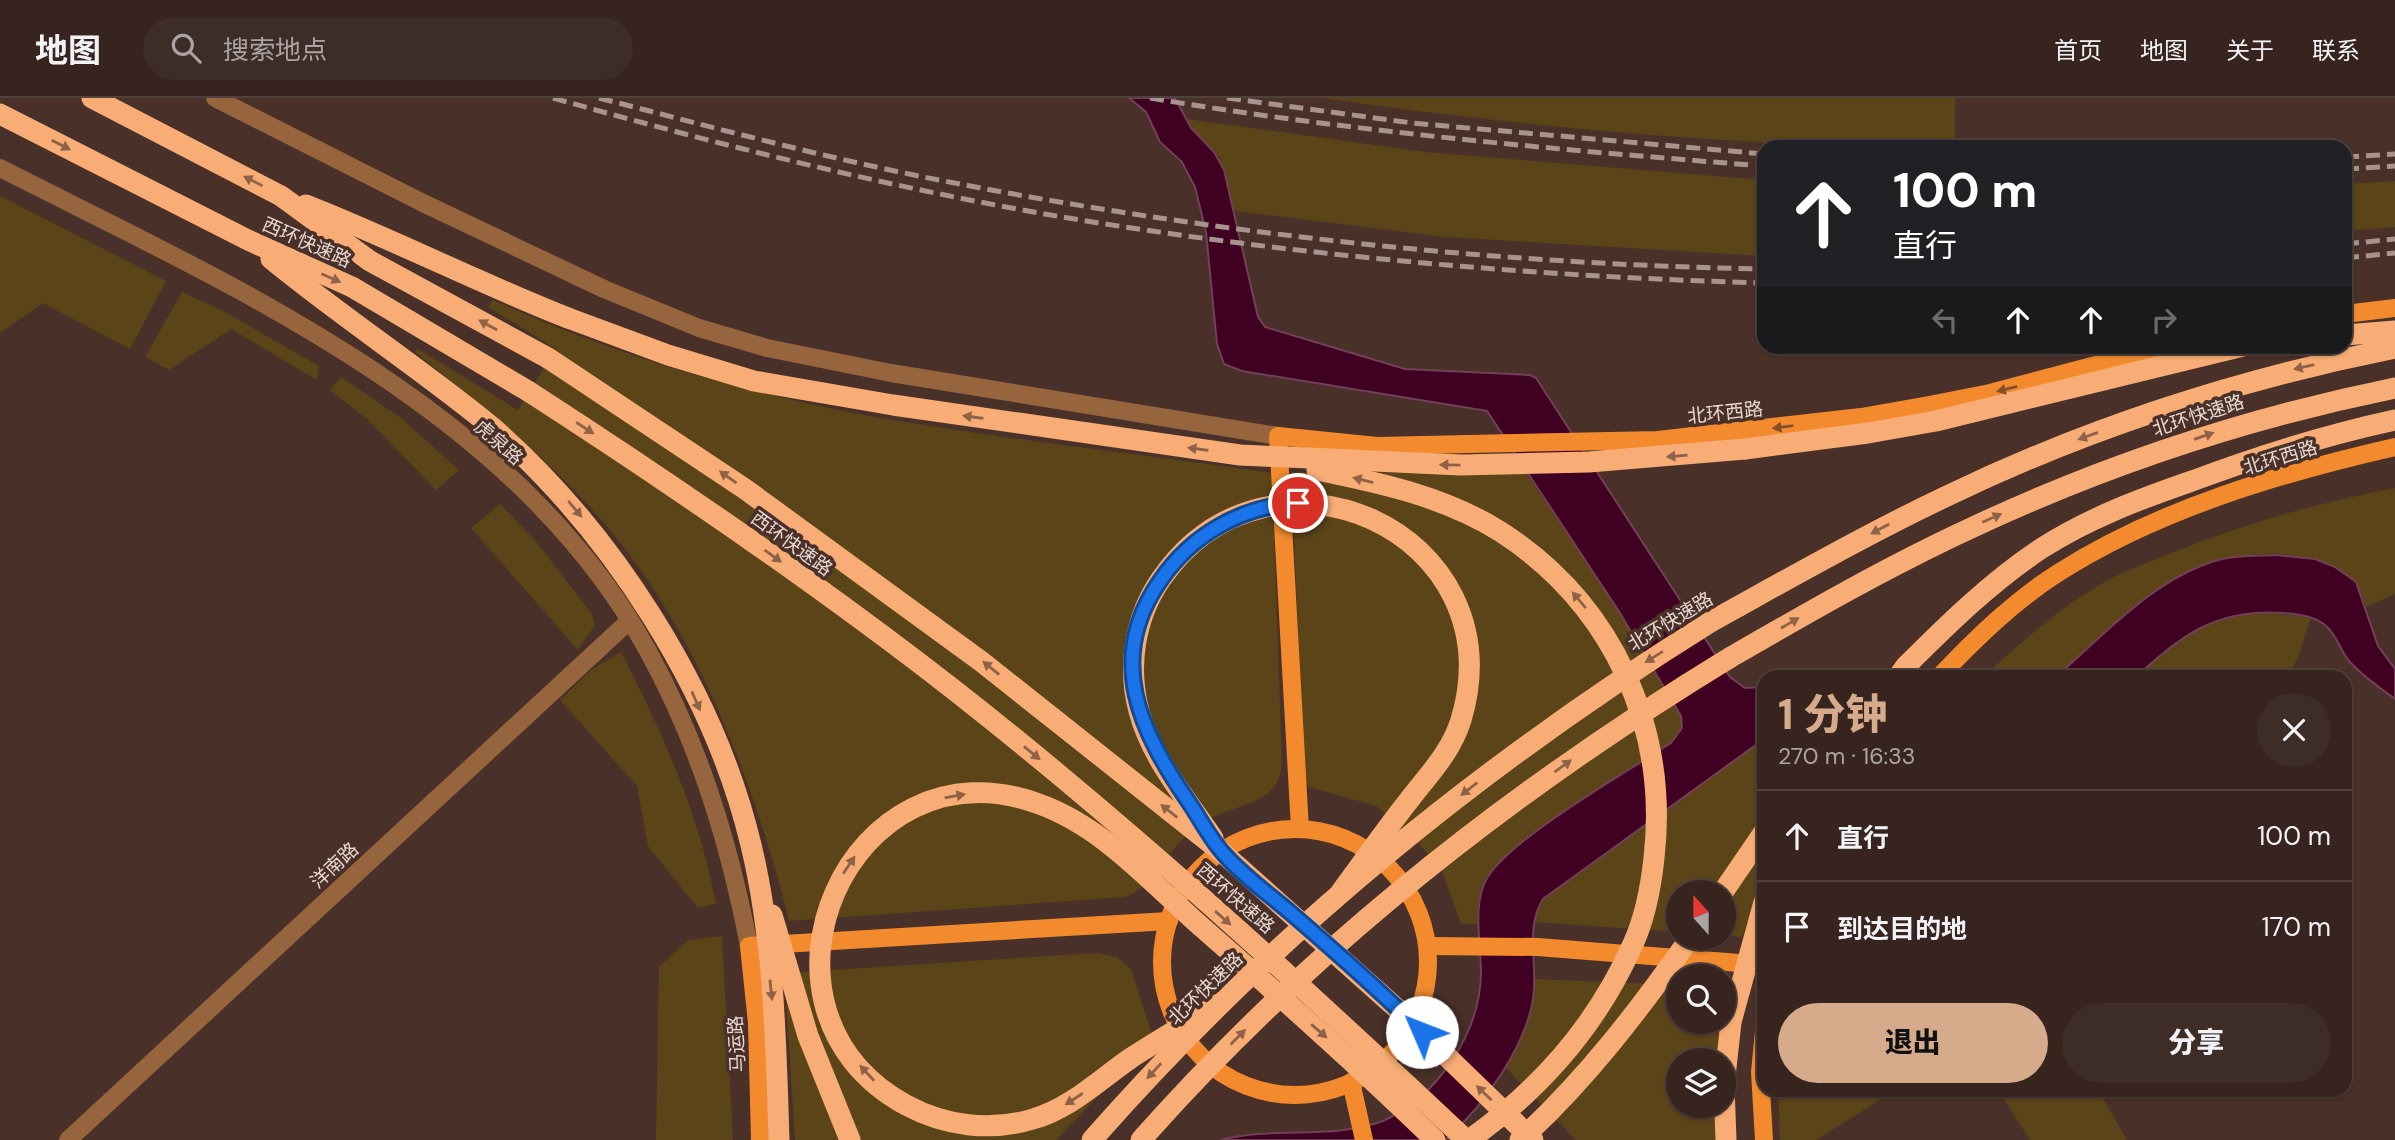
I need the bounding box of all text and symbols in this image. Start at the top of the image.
search box [143,17,633,80]
text: 地图 [35,29,101,72]
icon: search [167,29,205,67]
text: 搜索地点 [223,33,327,67]
text: 首页 [2054,35,2102,66]
text: 地图 [2140,35,2188,66]
text: 关于 [2226,35,2274,66]
text: 联系 [2312,35,2360,66]
one-way arrow [51,139,71,150]
text: 100 m [1893,158,2037,222]
icon: ahead [1778,168,1869,259]
one-way arrow [243,175,263,187]
street label: 西环快速路 [258,212,355,273]
text: 直行 [1893,225,1957,267]
one-way arrow [321,272,341,283]
icon: left [1926,301,1964,339]
icon: ahead [1999,301,2037,339]
icon: ahead [2072,301,2110,339]
icon: right [2145,301,2183,339]
one-way arrow [478,319,498,331]
one-way arrow [2293,362,2315,373]
one-way arrow [1996,384,2018,395]
street label: 北环快速路 [2149,389,2247,442]
street label: 北环西路 [1686,396,1764,429]
one-way arrow [962,411,984,422]
street label: 虎泉路 [469,414,528,471]
one-way arrow [576,421,594,435]
one-way arrow [1772,421,1794,432]
one-way arrow [2194,430,2215,441]
one-way arrow [2077,431,2098,442]
street label: 北环西路 [2240,434,2320,481]
one-way arrow [1187,443,1209,454]
one-way arrow [1666,451,1688,462]
one-way arrow [1438,459,1460,471]
one-way arrow [719,470,737,484]
pin [1268,473,1328,533]
one-way arrow [1352,474,1374,485]
icon: arrive [1279,484,1317,522]
one-way arrow [567,501,582,518]
street label: 西环快速路 [746,505,837,581]
one-way arrow [1982,512,2002,524]
one-way arrow [1871,523,1890,535]
one-way arrow [764,549,782,563]
street label: 北环快速路 [1623,586,1717,657]
one-way arrow [1572,591,1587,608]
one-way arrow [1781,617,1800,629]
one-way arrow [1645,651,1664,664]
one-way arrow [982,661,1000,676]
text: 1 分钟 [1778,687,1887,742]
one-way arrow [691,691,702,711]
button: close [2257,693,2331,767]
text: 270 m · 16:33 [1778,741,1915,771]
one-way arrow [1022,746,1040,761]
one-way arrow [1554,759,1572,773]
one-way arrow [1460,781,1478,795]
one-way arrow [944,790,966,801]
one-way arrow [1160,803,1178,818]
icon: ahead [1778,817,1816,855]
text: 100 m [2257,819,2331,853]
text: 直行 [1837,821,1889,855]
street label: 洋南路 [305,837,364,894]
one-way arrow [842,855,855,875]
street label: 西环快速路 [1192,858,1280,939]
north arrow [1666,880,1736,950]
map controls [1666,880,1736,1118]
icon: arrive [1778,908,1816,946]
one-way arrow [1214,910,1232,926]
text: 170 m [2262,910,2331,944]
text: 到达目的地 [1837,912,1967,946]
street label: 北环快速路 [1162,946,1248,1030]
button: search [1666,964,1736,1034]
one-way arrow [766,980,777,1002]
position arrow [1385,995,1459,1069]
button: 退出 [1778,1003,2048,1083]
button: 分享 [2062,1003,2331,1083]
street label: 马运路 [723,1015,750,1073]
one-way arrow [1310,1023,1328,1039]
one-way arrow [1229,1029,1246,1045]
button: layers [1666,1048,1736,1118]
one-way arrow [1146,1062,1162,1079]
one-way arrow [859,1065,875,1082]
one-way arrow [1476,1085,1493,1101]
one-way arrow [1064,1093,1084,1106]

